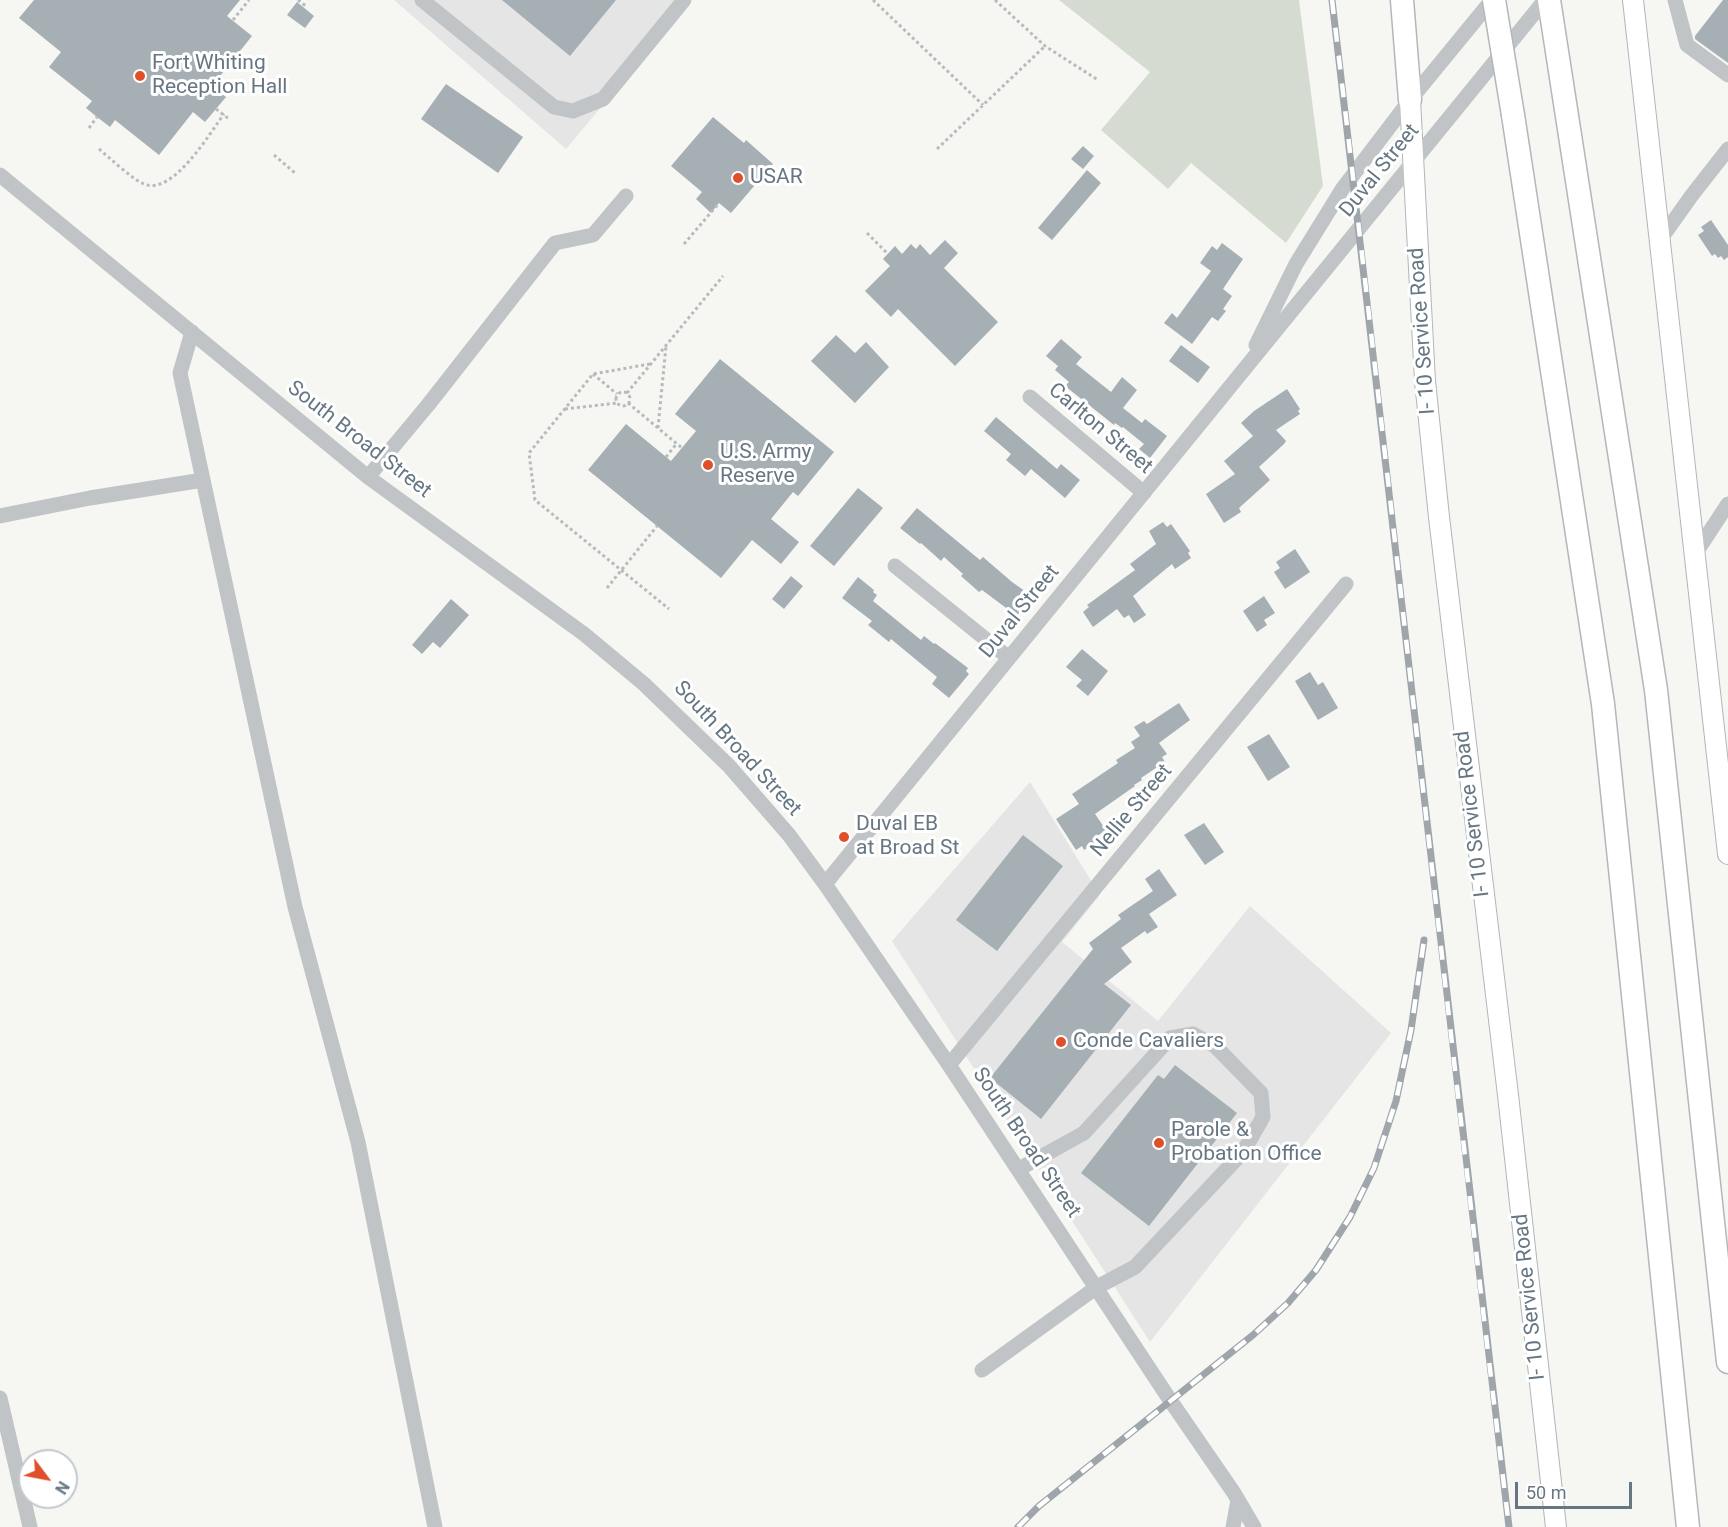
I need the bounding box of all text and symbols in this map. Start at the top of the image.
place label: Fort Whiting Reception Hall [152,51,287,101]
marker: Fort Whiting Reception Hall [133,69,147,83]
street label: Duval Street [1335,119,1425,223]
place label: USAR [750,165,803,191]
marker: USAR [731,171,745,185]
street label: I- 10 Service Road [1405,247,1441,415]
street label: South Broad Street [282,376,436,504]
street label: Carlton Street [1043,378,1157,480]
place label: U.S. Army Reserve [720,440,812,490]
marker: U.S. Army Reserve [701,458,715,472]
street label: Duval Street [975,560,1065,664]
street label: South Broad Street [668,676,806,822]
street label: I- 10 Service Road [1450,729,1496,899]
street label: Nellie Street [1086,760,1178,862]
place label: Duval EB at Broad St [856,812,959,862]
marker: Duval EB at Broad St [837,830,851,844]
place label: Conde Cavaliers [1073,1029,1224,1055]
marker: Conde Cavaliers [1054,1035,1068,1049]
street label: South Broad Street [966,1063,1086,1223]
place label: Parole & Probation Office [1171,1118,1322,1168]
marker: Parole & Probation Office [1152,1136,1166,1150]
street label: I- 10 Service Road [1509,1213,1551,1381]
north arrow [18,1449,78,1509]
scale bar [1518,1470,1635,1508]
text: N [51,1478,73,1498]
text: 50 m [1526,1482,1566,1503]

